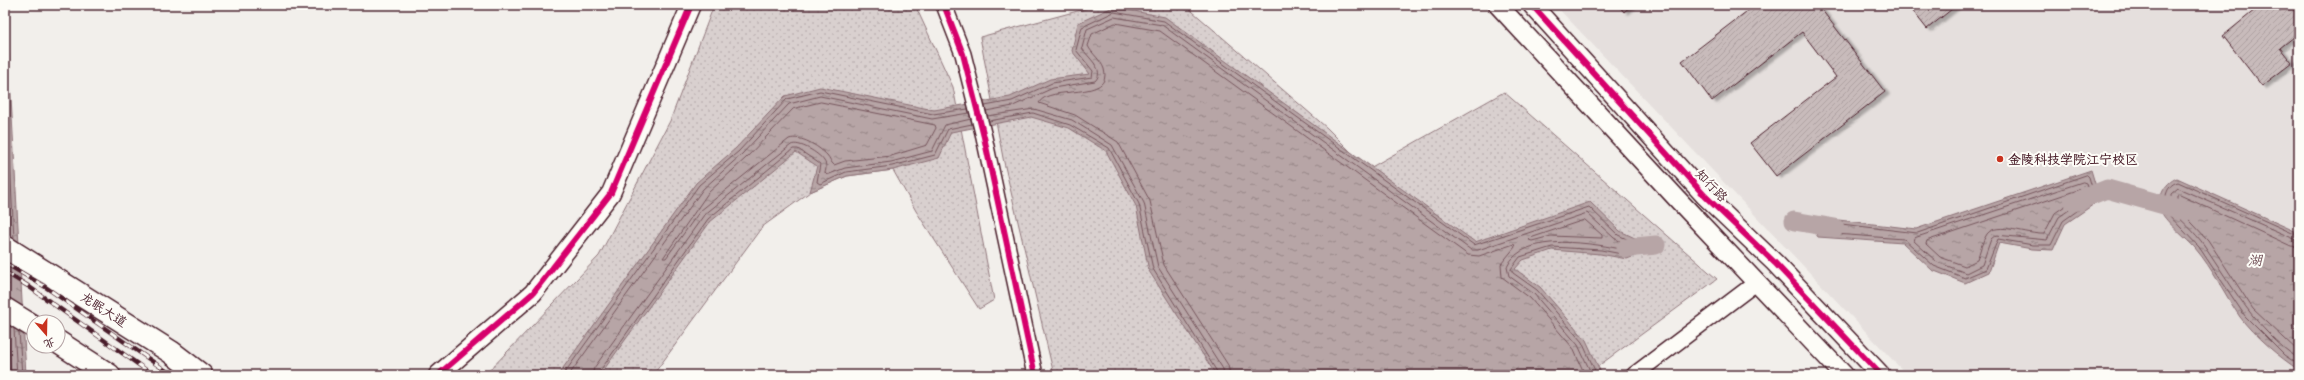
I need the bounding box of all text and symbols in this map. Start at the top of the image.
place label: 金陵科技学院江宁校区 [2008,152,2138,171]
marker: 金陵科技学院江宁校区 [1995,154,2005,164]
street label: 知行路 [1690,166,1731,207]
water label: 湖 [2248,252,2264,272]
street label: 龙眠大道 [76,289,130,333]
north arrow [26,314,66,354]
text: 北 [41,332,57,351]

